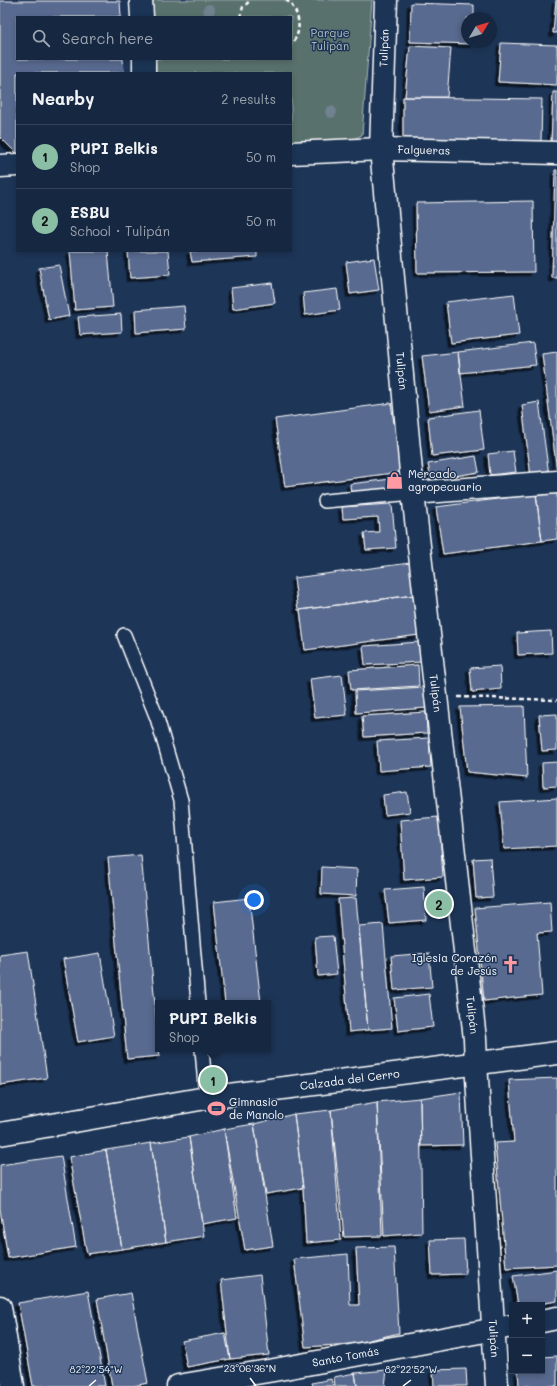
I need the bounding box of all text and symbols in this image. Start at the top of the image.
north arrow [461,12,497,48]
search box [16,16,292,60]
park label: Parque Tulipán [311,25,350,53]
icon: search [30,27,52,49]
text: Search here [62,28,153,48]
street label: Tulipán [375,29,392,67]
text: Nearby [32,87,94,109]
text: 2 results [221,90,276,107]
text: PUPI Belkis [70,138,158,158]
street label: Falgueras [397,141,450,158]
text: 1 [42,148,48,165]
text: 50 m [246,148,276,165]
text: Shop [70,158,100,175]
text: ESBU [70,202,110,222]
text: 2 [41,212,49,229]
text: 50 m [246,212,276,229]
text: School · Tulipán [70,222,170,239]
street label: Tulipán [393,351,411,391]
place label: Mercado agropecuario [408,466,482,494]
shop icon: Mercado agropecuario [385,470,405,490]
street label: Tulipán [427,673,446,713]
pin: 2 [426,889,452,919]
your location [244,890,264,910]
place label: Iglesia Corazón de Jesús [412,950,497,978]
church icon: Iglesia Corazón de Jesús [500,954,520,974]
street label: Tulipán [463,995,482,1035]
popup [155,1000,271,1052]
text: PUPI Belkis [169,1008,257,1028]
text: Shop [169,1028,199,1045]
pin: 1 [200,1065,226,1095]
street label: Calzada del Cerro [299,1065,401,1093]
place label: Gimnasio de Manolo [229,1094,284,1122]
sports icon: Gimnasio de Manolo [206,1098,226,1118]
map controls [509,1302,545,1374]
button: + [509,1302,545,1338]
street label: Tulipán [486,1319,503,1358]
button: − [509,1338,545,1374]
street label: Santo Tomás [311,1343,380,1370]
text: 23°06'36"N [224,1361,276,1375]
text: 82°22'54"W [70,1362,123,1376]
text: 82°22'52"W [385,1362,437,1376]

